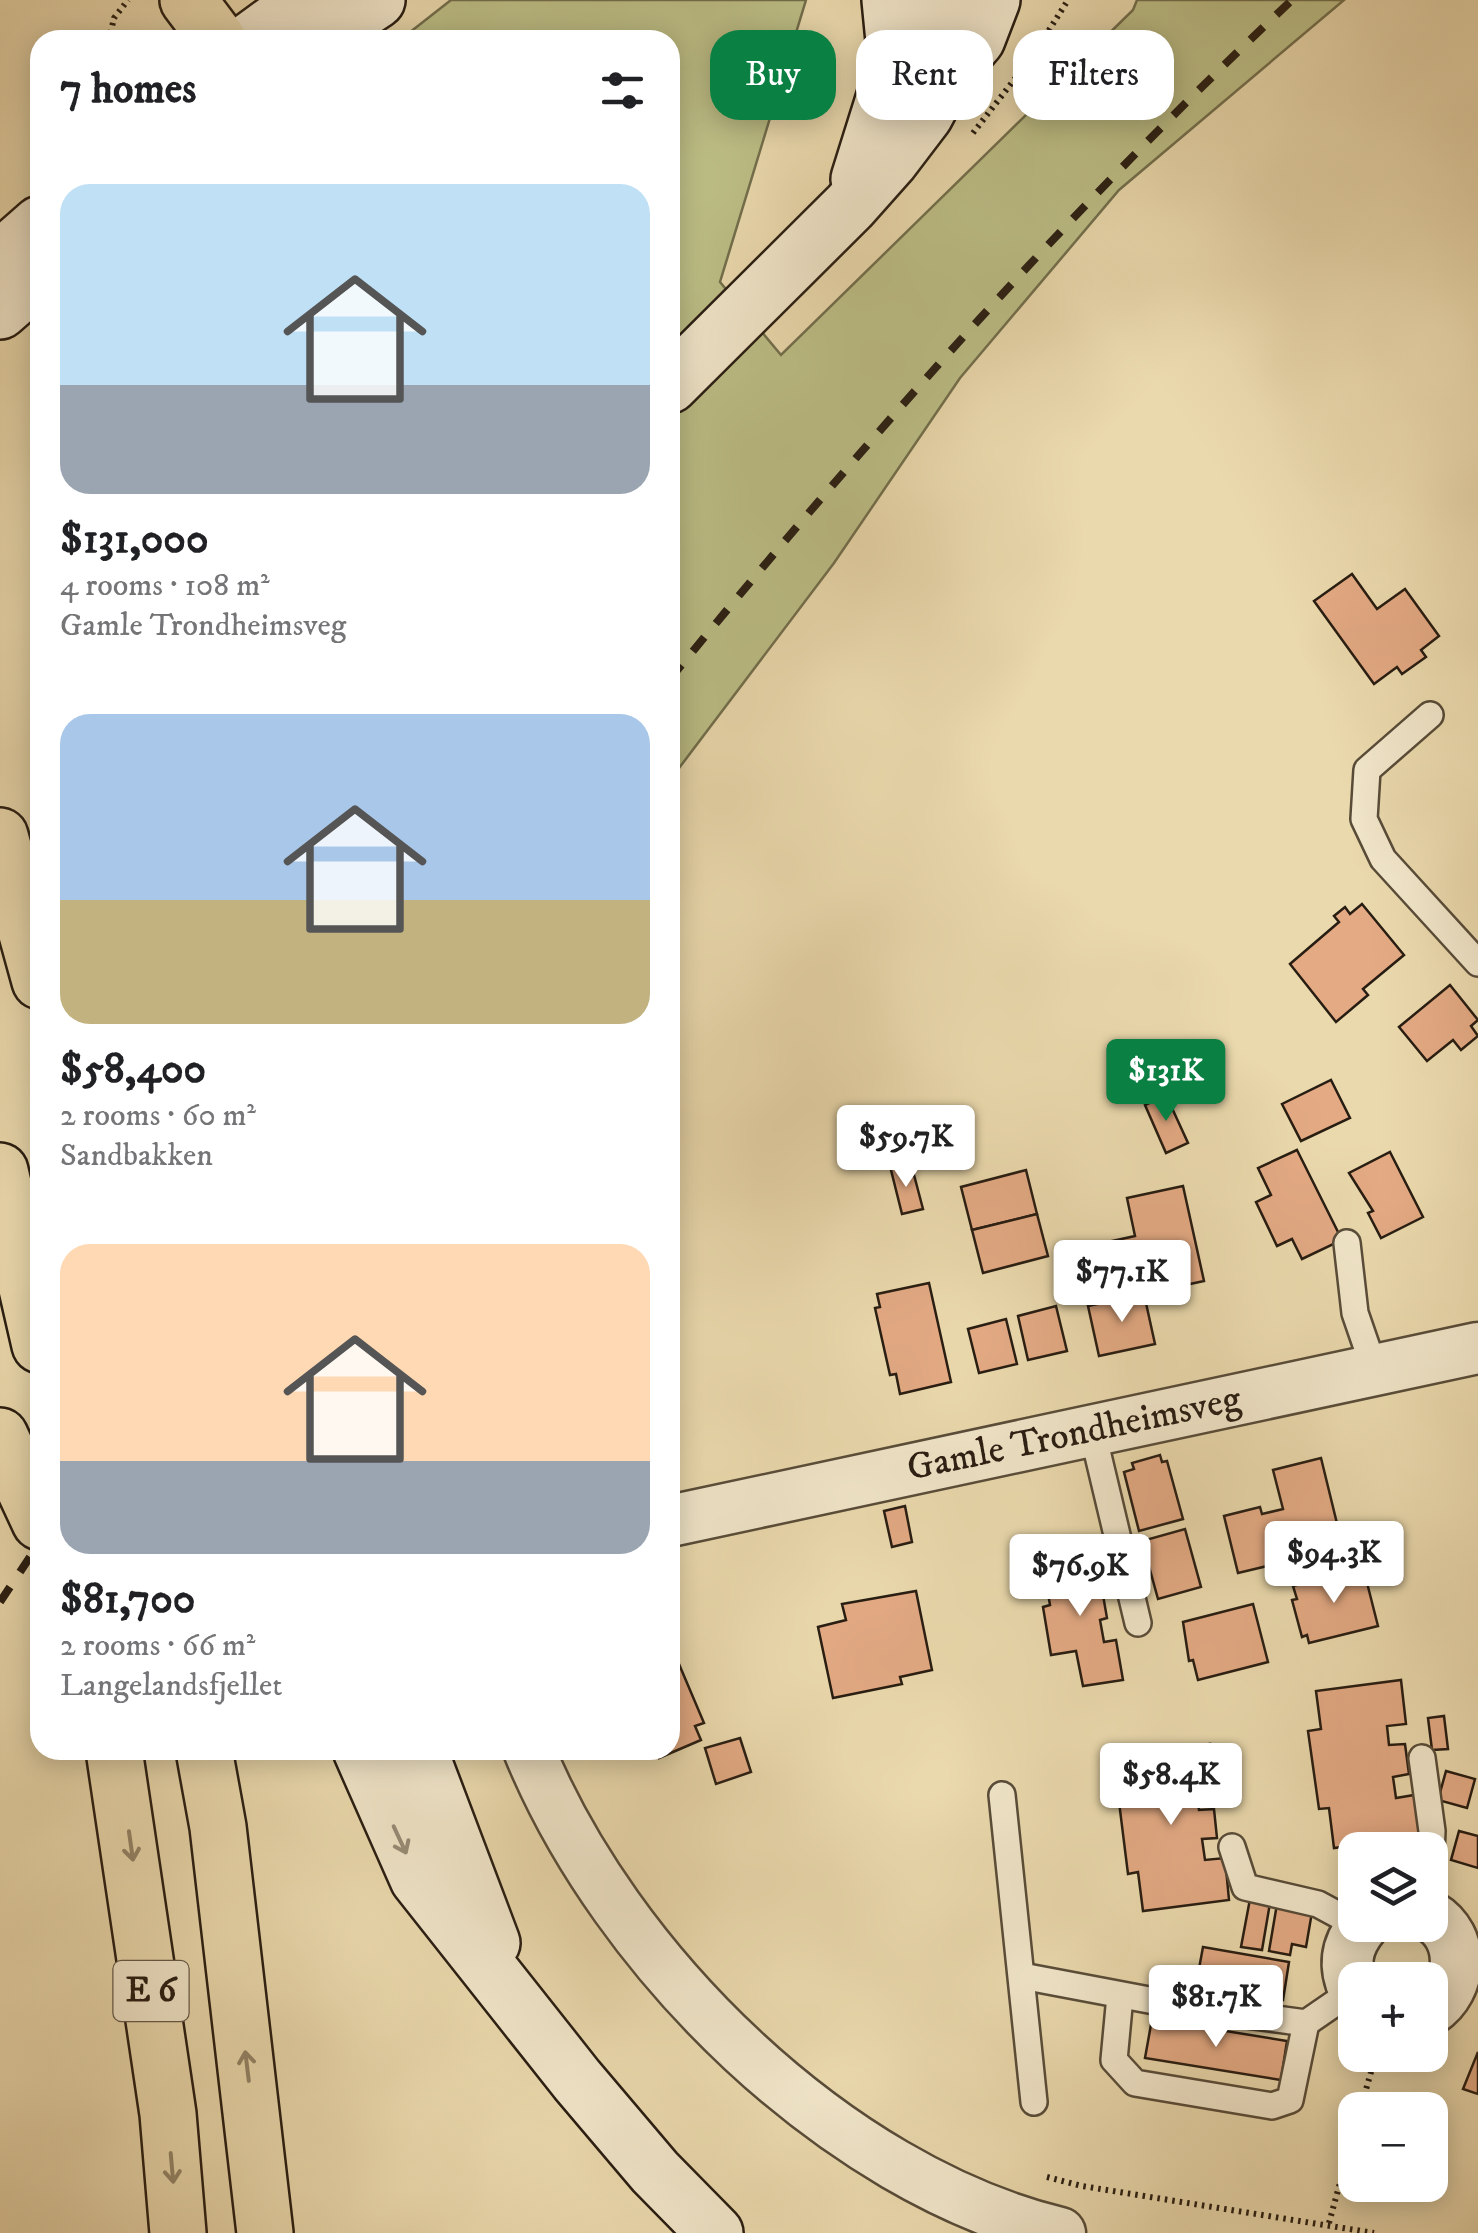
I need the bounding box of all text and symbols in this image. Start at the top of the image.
chip: Buy [710,30,836,120]
chip: Rent [856,30,993,120]
chip: Filters [1013,30,1174,120]
icon: filters [595,63,650,118]
text: 7 homes [60,64,196,116]
icon: home [265,249,445,429]
text: $131,000 [60,514,209,566]
text: 4 rooms · 108 m² [60,566,270,606]
text: Gamle Trondheimsveg [60,606,346,646]
icon: home [265,779,445,959]
pin: $131K [1096,1039,1236,1124]
text: $58,400 [60,1044,206,1096]
text: $131K [1128,1051,1204,1091]
text: 2 rooms · 60 m² [60,1096,256,1136]
pin: $59.7K [825,1105,987,1190]
text: $59.7K [859,1117,953,1157]
text: Sandbakken [60,1136,213,1176]
pin: $77.1K [1041,1240,1203,1325]
text: $77.1K [1076,1252,1168,1292]
icon: home [265,1309,445,1489]
street label: Gamle Trondheimsveg [903,1375,1246,1493]
pin: $94.3K [1253,1521,1415,1606]
text: $94.3K [1287,1533,1381,1573]
pin: $76.9K [999,1534,1161,1619]
text: $76.9K [1032,1546,1128,1586]
text: $81,700 [60,1574,195,1626]
text: 2 rooms · 66 m² [60,1626,255,1666]
text: Langelandsfjellet [60,1666,282,1706]
pin: $58.4K [1090,1743,1252,1828]
text: $58.4K [1122,1755,1220,1795]
one-way arrow [392,1824,410,1855]
one-way arrow [122,1829,140,1862]
map controls [1338,1832,1448,2202]
button: layers [1338,1832,1448,1942]
road number: E 6 [114,1961,188,2021]
button: + [1338,1962,1448,2072]
pin: $81.7K [1135,1965,1297,2050]
text: $81.7K [1171,1977,1261,2017]
one-way arrow [237,2051,256,2083]
button: − [1338,2092,1448,2202]
one-way arrow [163,2152,182,2184]

